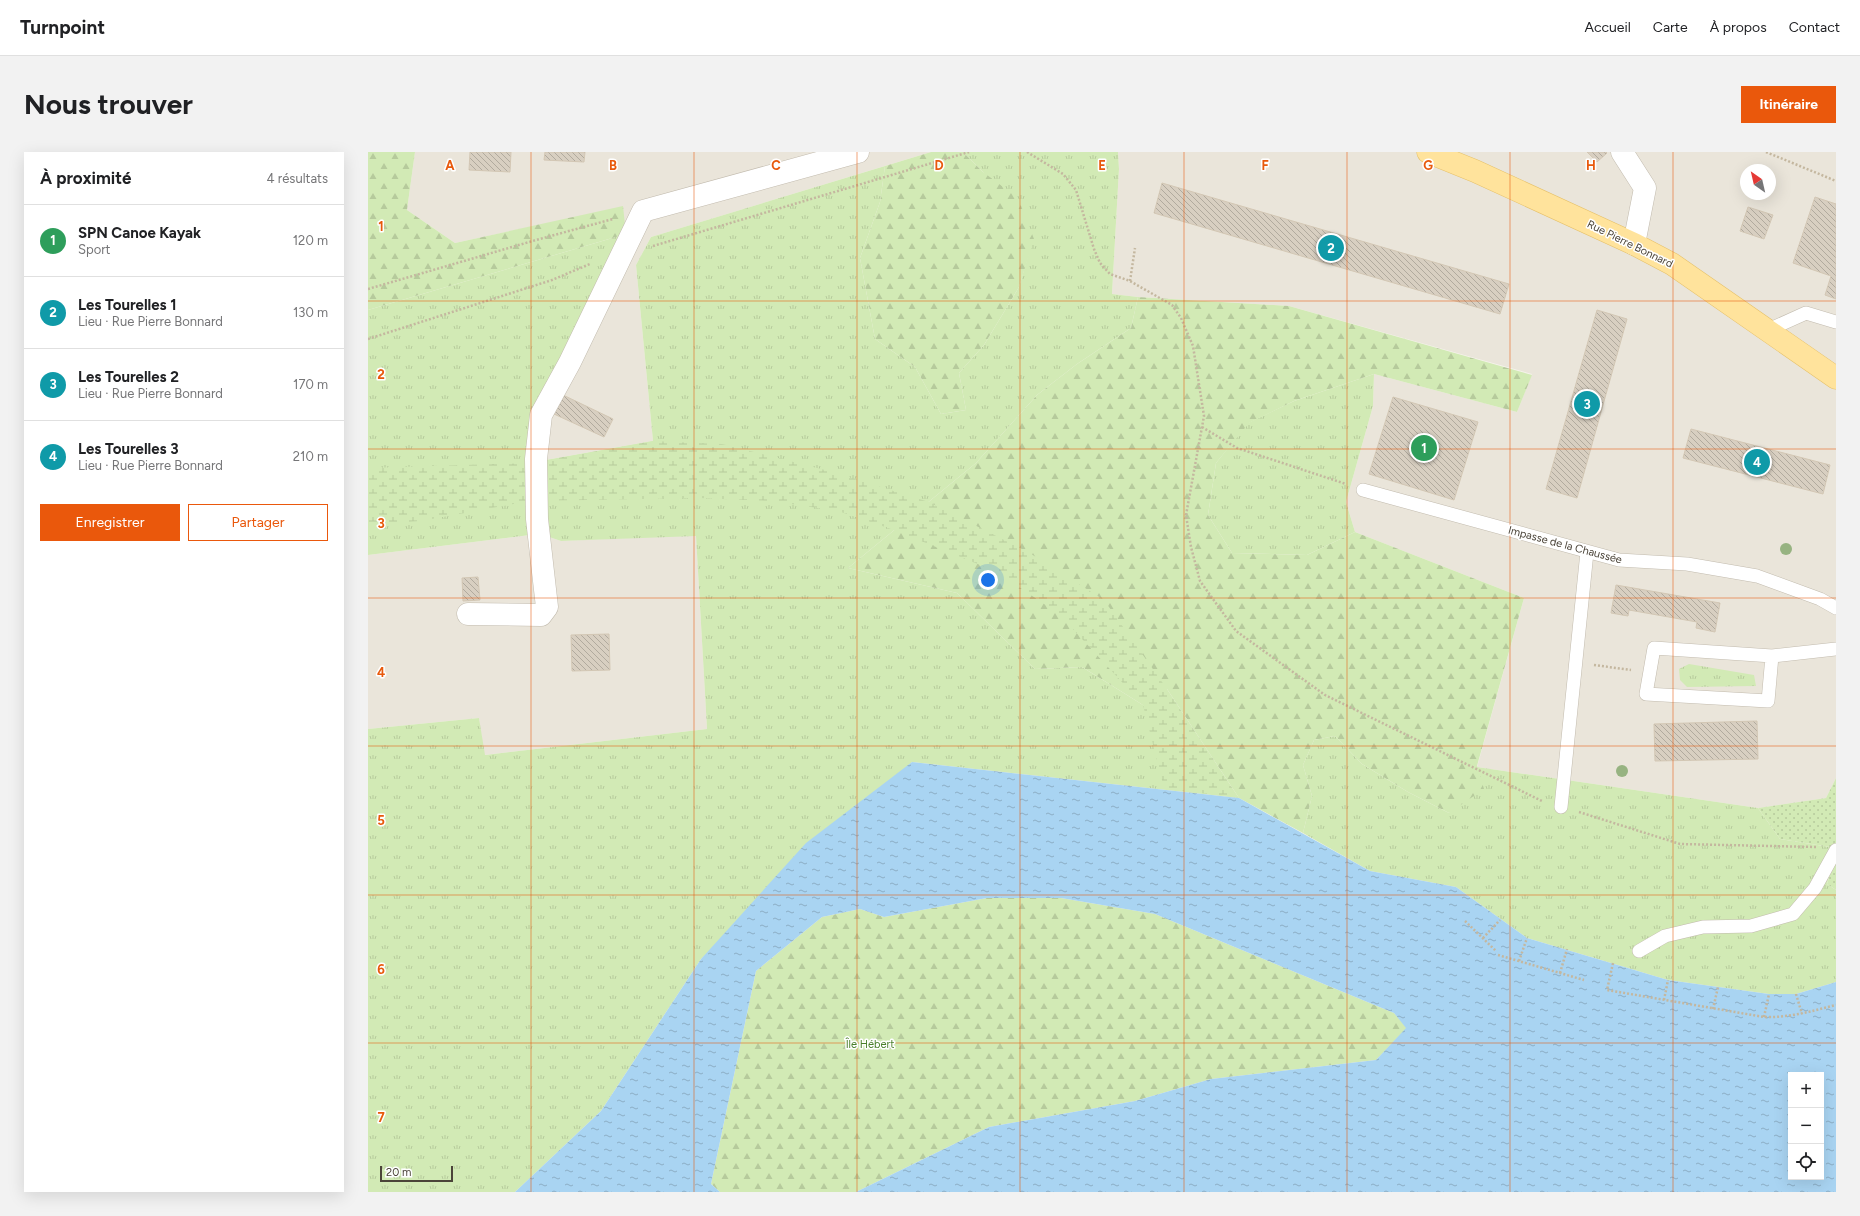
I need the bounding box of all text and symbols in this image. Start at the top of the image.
text: Turnpoint [20,16,105,39]
text: Accueil [1585,19,1631,36]
text: Carte [1653,19,1688,36]
text: À propos [1710,19,1767,36]
text: Contact [1789,19,1840,36]
button: Itinéraire [1741,86,1836,123]
text: Nous trouver [24,87,193,121]
text: A [445,158,455,173]
text: B [609,158,617,173]
text: C [771,158,781,173]
text: D [934,158,944,173]
text: E [1098,158,1106,173]
text: F [1261,158,1269,173]
text: G [1423,158,1433,173]
text: H [1586,158,1596,173]
north arrow [1740,164,1776,200]
text: À proximité [40,168,131,188]
text: 4 résultats [267,171,328,186]
street label: Rue Pierre Bonnard [1585,218,1675,270]
text: 1 [378,219,384,234]
text: SPN Canoe Kayak [78,224,201,242]
text: 1 [50,233,56,248]
text: 120 m [293,233,328,248]
pin: 2 [1318,233,1344,263]
text: Sport [78,242,111,257]
text: Les Tourelles 1 [78,296,177,314]
text: 2 [49,305,57,320]
text: 130 m [293,305,328,320]
text: Lieu · Rue Pierre Bonnard [78,314,223,329]
text: 2 [377,367,385,382]
text: Les Tourelles 2 [78,368,179,386]
text: 3 [49,377,57,392]
text: 170 m [293,377,328,392]
text: Lieu · Rue Pierre Bonnard [78,386,223,401]
pin: 3 [1574,389,1600,419]
pin: 1 [1411,433,1437,463]
text: Les Tourelles 3 [78,440,179,458]
pin: 4 [1744,447,1770,477]
text: 4 [49,449,57,464]
text: 210 m [293,449,328,464]
text: Lieu · Rue Pierre Bonnard [78,458,223,473]
button: Enregistrer [40,504,180,541]
button: Partager [188,504,328,541]
text: 3 [377,516,385,531]
street label: Impasse de la Chaussée [1507,524,1623,566]
your location [978,570,998,590]
text: 4 [377,665,385,680]
text: 5 [377,813,385,828]
text: 6 [377,962,385,977]
park label: Île Hébert [845,1037,894,1051]
map controls [1788,1072,1824,1180]
button: + [1788,1072,1824,1108]
button: − [1788,1108,1824,1144]
text: 7 [377,1110,385,1125]
button: locate [1788,1144,1824,1180]
scale bar [380,1164,453,1183]
text: 20 m [386,1166,411,1179]

